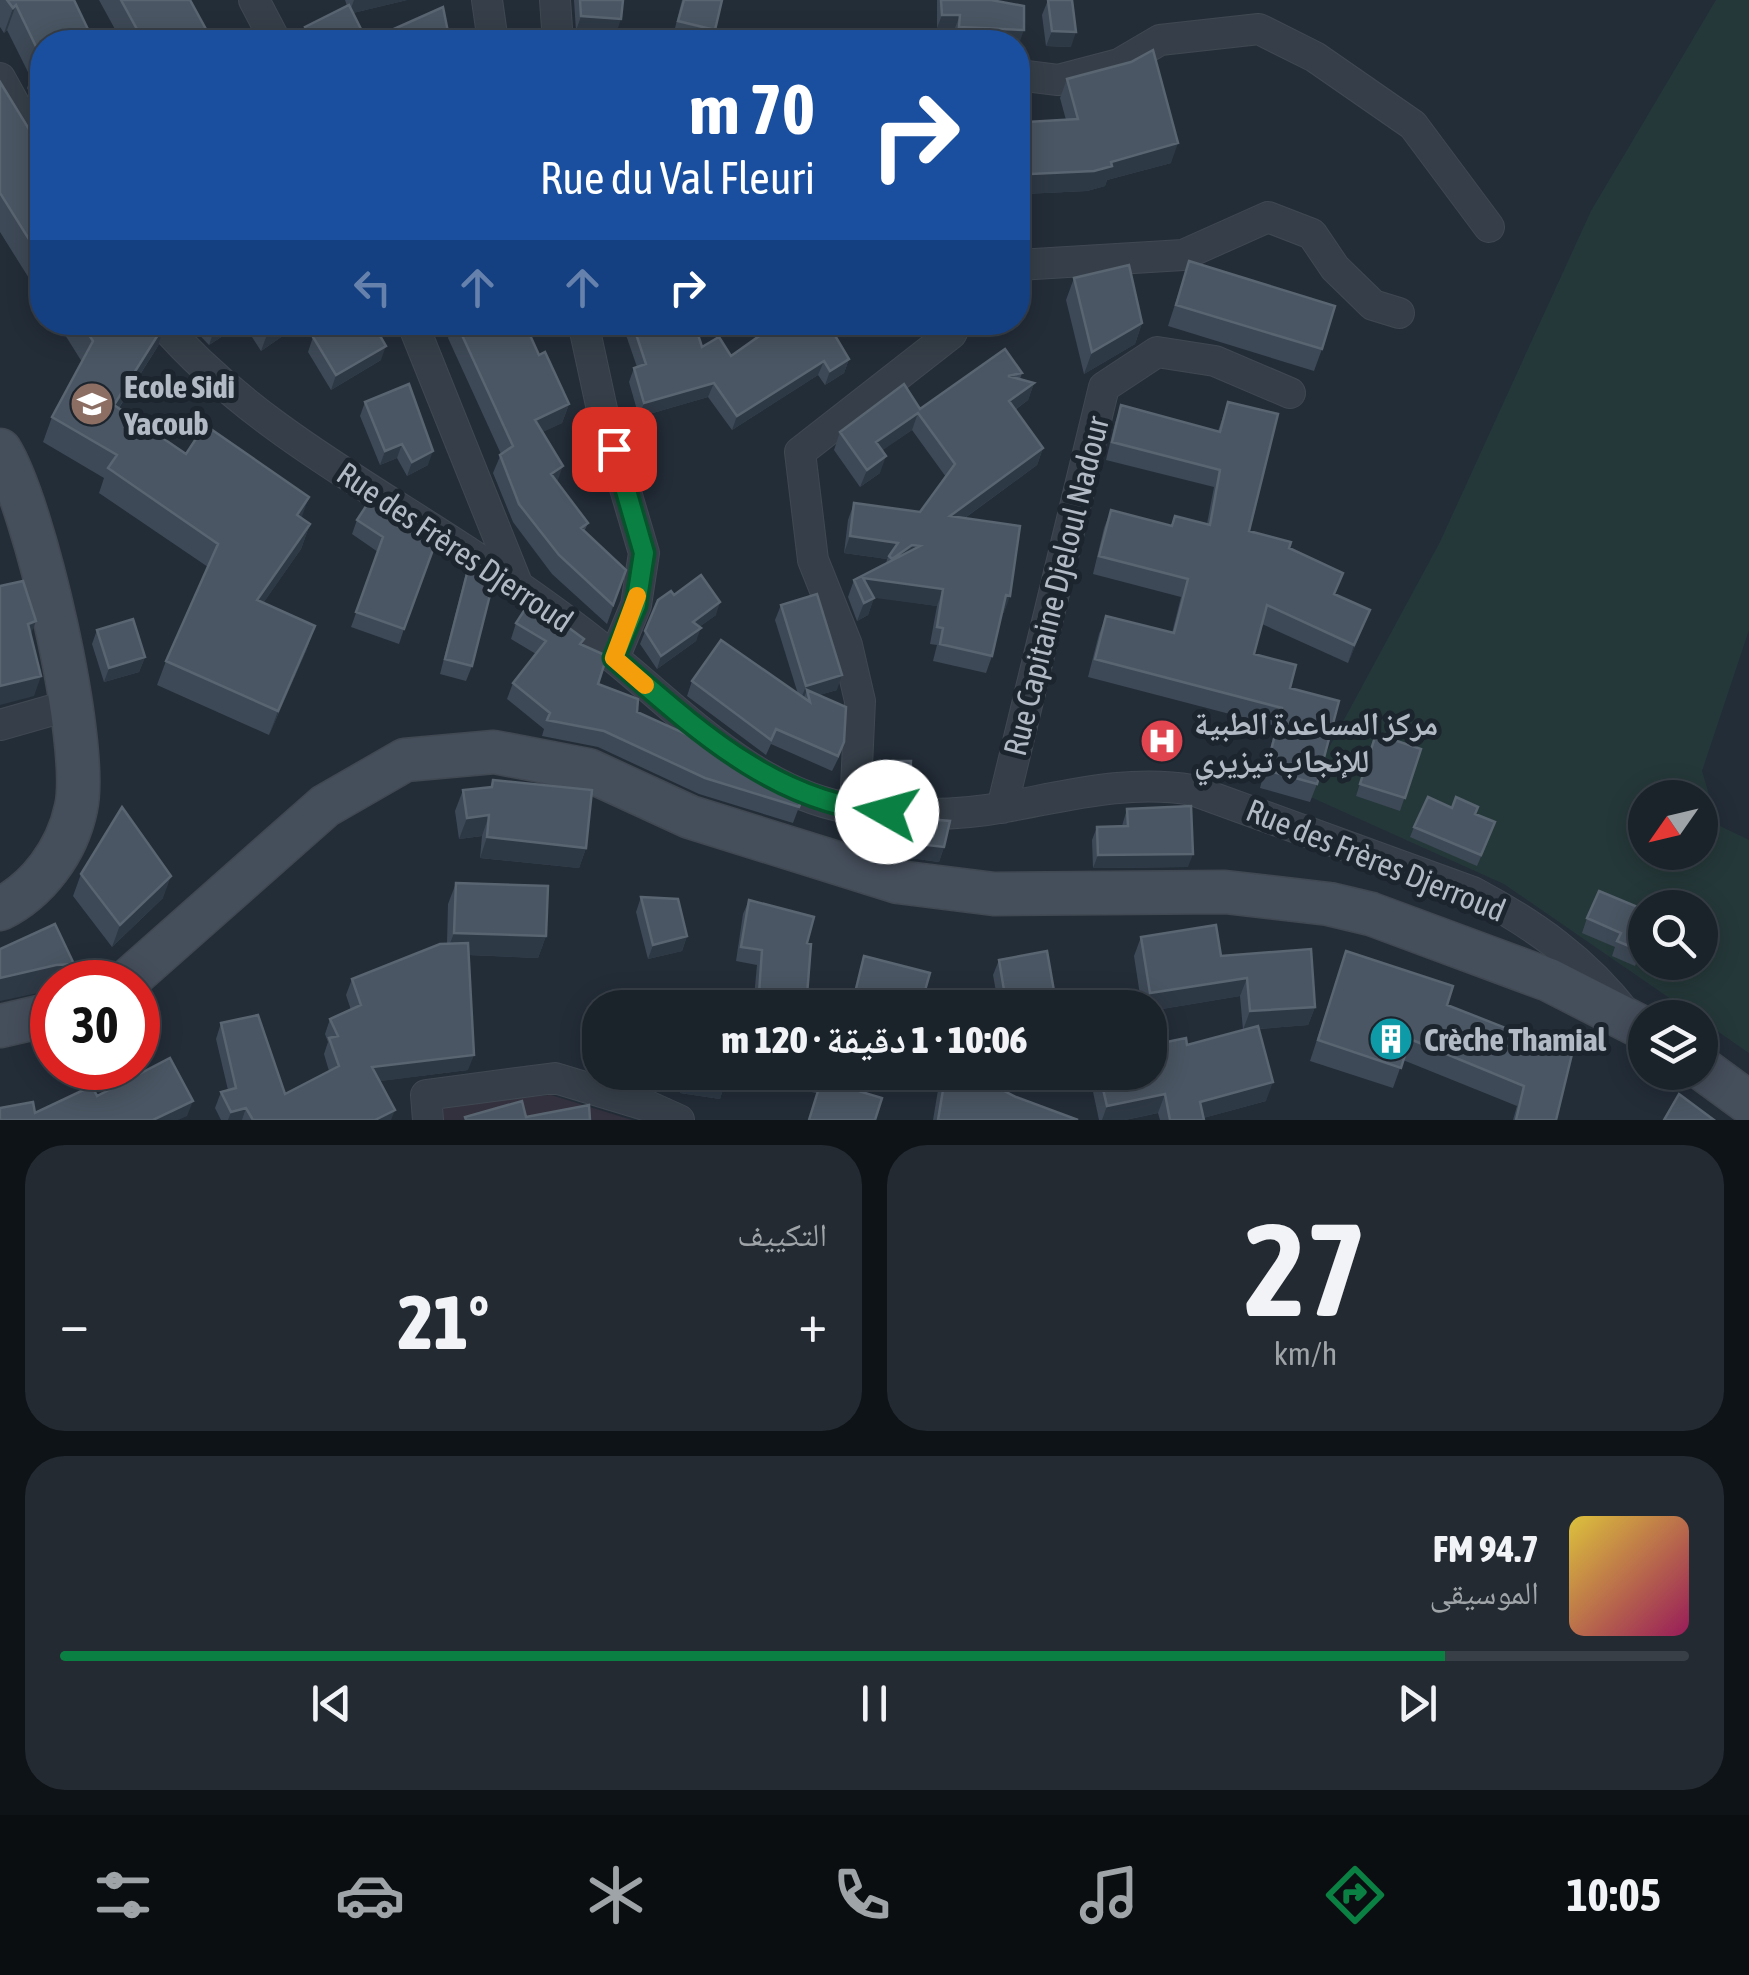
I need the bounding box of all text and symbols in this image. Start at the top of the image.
text: 70 m [689,69,815,149]
icon: right [850,70,980,200]
text: Rue du Val Fleuri [540,152,815,204]
icon: left [345,260,400,315]
icon: ahead [450,260,505,315]
icon: ahead [555,260,610,315]
icon: right [660,260,715,315]
place label: Ecole Sidi Yacoub [123,368,235,442]
school or university icon: Ecole Sidi Yacoub [69,381,115,427]
pin [572,407,657,492]
street label: Rue Capitaine Djeloul Nadour [996,412,1116,759]
icon: arrive [587,422,642,477]
street label: Rue des Frères Djerroud [330,455,580,639]
place label: مركز المساعدة الطبية للإنجاب تيزيري [1194,705,1438,785]
hospital icon: مركز المساعدة الطبية للإنجاب تيزيري [1139,718,1185,764]
position arrow [835,760,939,864]
north arrow [1628,780,1718,870]
map controls [1628,780,1718,1090]
street label: Rue des Frères Djerroud [1241,791,1511,929]
button: search [1628,890,1718,980]
speed limit sign: 30 [30,960,160,1090]
button: layers [1628,1000,1718,1090]
building icon: Crèche Thamial [1368,1016,1414,1062]
text: 10:06 · 1 دقيقة · 120 m [722,1018,1027,1061]
place label: Crèche Thamial [1424,1021,1607,1058]
text: 27 [1244,1195,1367,1344]
text: التكييف [737,1216,827,1253]
text: 21° [398,1279,489,1365]
text: − [60,1291,89,1354]
text: + [798,1291,827,1354]
text: km/h [1274,1335,1337,1372]
text: 94.7 FM [1433,1527,1539,1570]
text: الموسيقى [1429,1574,1539,1611]
icon: previous [304,1676,359,1731]
icon: pause [847,1676,902,1731]
icon: next [1390,1676,1445,1731]
icon: filters [88,1860,158,1930]
icon: car [335,1860,405,1930]
icon: climate [581,1860,651,1930]
icon: phone [827,1860,897,1930]
icon: music [1074,1860,1144,1930]
icon: directions [1320,1860,1390,1930]
text: 10:05 [1566,1869,1661,1921]

